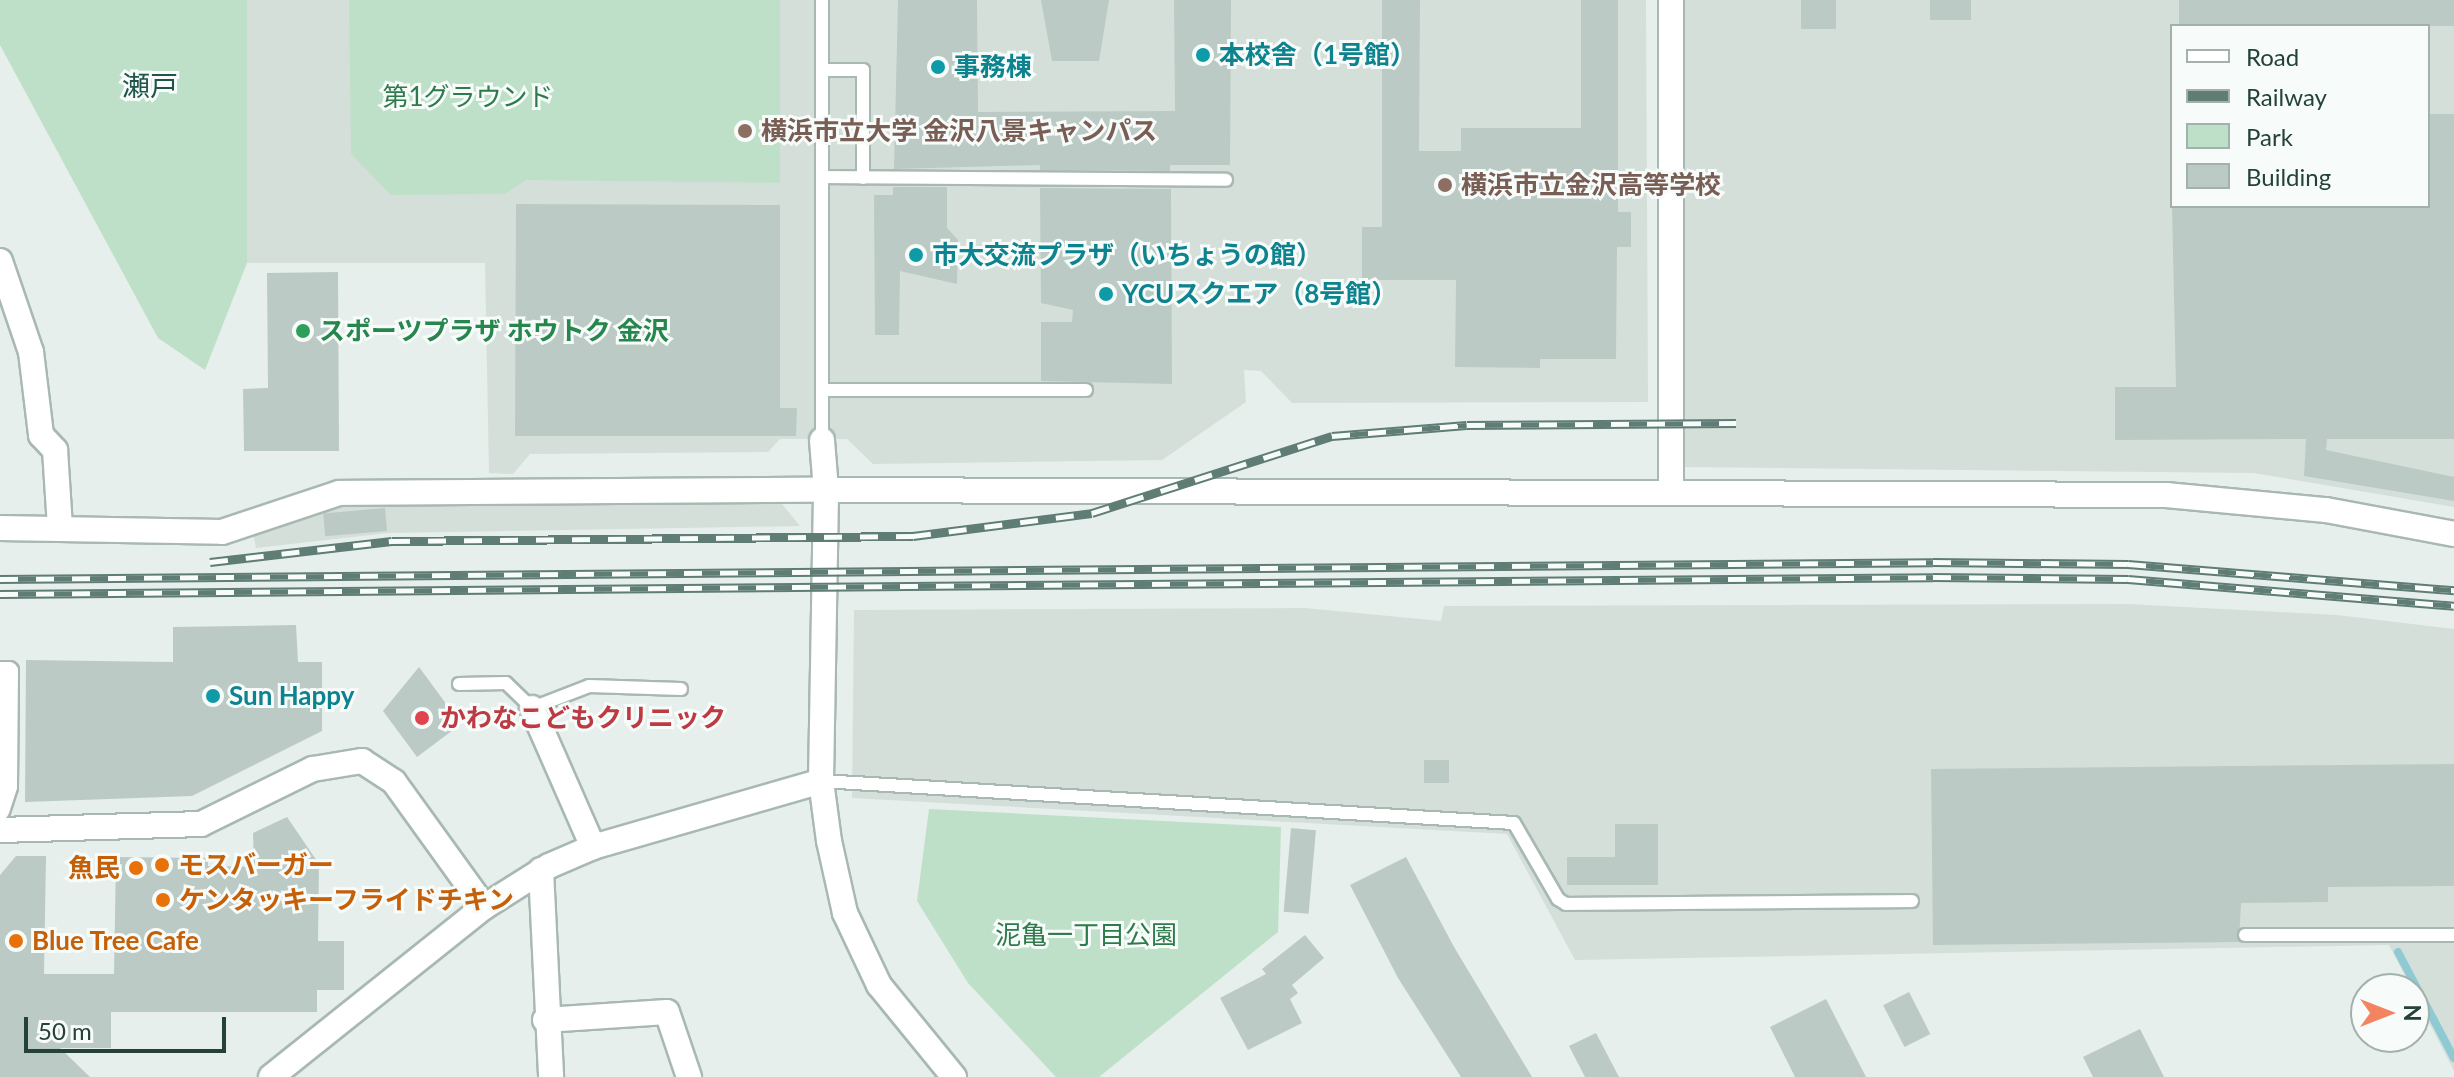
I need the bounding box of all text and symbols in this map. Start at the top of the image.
legend [2170,24,2430,208]
place label: 本校舎（1号館） [1219,39,1416,71]
text: Road [2246,42,2299,71]
marker: 本校舎（1号館） [1194,46,1212,64]
place label: 事務棟 [954,51,1032,83]
marker: 事務棟 [929,58,947,76]
district label: 瀬戸 [122,68,178,102]
park label: 第1グラウンド [382,81,554,113]
text: Railway [2246,82,2327,111]
place label: 横浜市立大学 金沢八景キャンパス [761,115,1157,147]
marker: 横浜市立大学 金沢八景キャンパス [736,122,754,140]
text: Park [2246,122,2293,151]
text: Building [2246,162,2331,191]
place label: 横浜市立金沢高等学校 [1461,169,1721,201]
marker: 横浜市立金沢高等学校 [1436,176,1454,194]
place label: 市大交流プラザ（いちょうの館） [932,239,1322,271]
marker: 市大交流プラザ（いちょうの館） [907,246,925,264]
place label: YCUスクエア（8号館） [1122,278,1397,310]
marker: YCUスクエア（8号館） [1097,285,1115,303]
place label: スポーツプラザ ホウトク 金沢 [319,315,670,347]
marker: スポーツプラザ ホウトク 金沢 [294,322,312,340]
place label: Sun Happy [229,680,354,712]
marker: Sun Happy [204,687,222,705]
place label: かわなこどもクリニック [440,702,726,734]
marker: かわなこどもクリニック [411,707,433,729]
place label: モスバーガー [178,849,334,881]
place label: 魚民 [68,852,120,884]
marker: モスバーガー [153,856,171,874]
marker: 魚民 [127,859,145,877]
place label: ケンタッキーフライドチキン [179,884,517,916]
marker: ケンタッキーフライドチキン [154,891,172,909]
park label: 泥亀一丁目公園 [995,919,1177,951]
place label: Blue Tree Cafe [32,925,200,957]
marker: Blue Tree Cafe [7,932,25,950]
north arrow [2350,973,2430,1053]
scale bar [28,1001,230,1051]
text: N [2399,1005,2426,1021]
text: 50 m [38,1016,92,1045]

